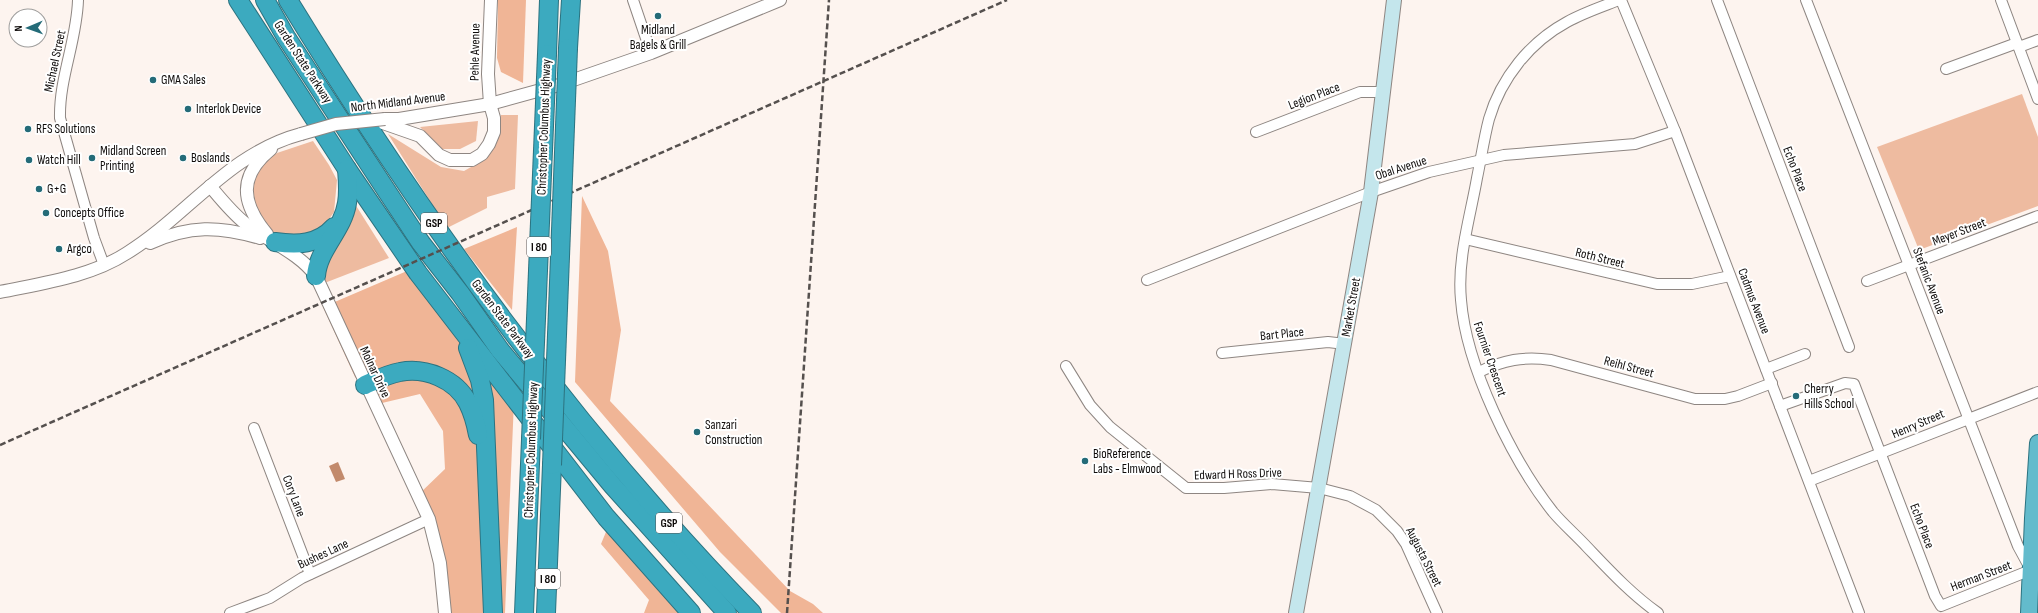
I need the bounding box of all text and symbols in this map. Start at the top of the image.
north arrow [8,8,48,48]
marker: Midland Bagels & Grill [653,11,663,21]
street label: Garden State Parkway [270,18,336,106]
place label: Midland Bagels & Grill [630,22,686,53]
street label: Pehle Avenue [466,23,484,81]
text: N [12,25,25,31]
street label: Michael Street [41,28,69,94]
street label: Christopher Columbus Highway [534,59,554,195]
place label: GMA Sales [161,72,206,88]
marker: GMA Sales [148,75,158,85]
street label: Legion Place [1286,79,1342,113]
street label: North Midland Avenue [350,88,446,116]
place label: Interlok Device [196,101,261,117]
marker: Interlok Device [183,104,193,114]
place label: RFS Solutions [36,121,96,137]
marker: RFS Solutions [23,124,33,134]
place label: Midland Screen Printing [100,143,166,174]
street label: Echo Place [1779,144,1811,194]
place label: Boslands [191,150,230,166]
place label: Watch Hill [37,152,81,168]
street label: Obal Avenue [1373,152,1429,184]
marker: Midland Screen Printing [87,153,97,163]
marker: Boslands [178,153,188,163]
marker: Watch Hill [24,155,34,165]
place label: G+G [47,181,66,197]
marker: G+G [34,184,44,194]
place label: Concepts Office [54,205,124,221]
marker: Concepts Office [41,208,51,218]
road number: GSP [421,213,447,233]
street label: Meyer Street [1930,214,1988,250]
road number: I 80 [527,237,551,257]
place label: Argco [66,241,92,257]
marker: Argco [54,244,64,254]
street label: Roth Street [1574,244,1626,272]
street label: Stefanic Avenue [1909,245,1949,317]
street label: Cadmus Avenue [1734,266,1774,336]
street label: Garden State Parkway [468,276,538,362]
street label: Market Street [1338,276,1364,338]
street label: Fournier Crescent [1470,320,1510,398]
street label: Bart Place [1259,324,1305,344]
street label: Molnar Drive [356,344,394,400]
street label: Reihl Street [1602,353,1656,381]
place label: Cherry Hills School [1804,381,1854,412]
street label: Christopher Columbus Highway [521,382,541,518]
marker: Cherry Hills School [1791,391,1801,401]
street label: Henry Street [1889,406,1947,442]
place label: Sanzari Construction [705,417,762,448]
marker: Sanzari Construction [692,427,702,437]
place label: BioReference Labs - Elmwood [1093,446,1161,477]
marker: BioReference Labs - Elmwood [1080,456,1090,466]
street label: Edward H Ross Drive [1194,464,1282,484]
street label: Cory Lane [279,473,309,519]
street label: Echo Place [1906,501,1938,551]
road number: GSP [656,513,682,533]
street label: Augusta Street [1402,524,1446,589]
street label: Bushes Lane [295,535,351,573]
street label: Herman Street [1948,557,2014,595]
road number: I 80 [536,569,560,589]

